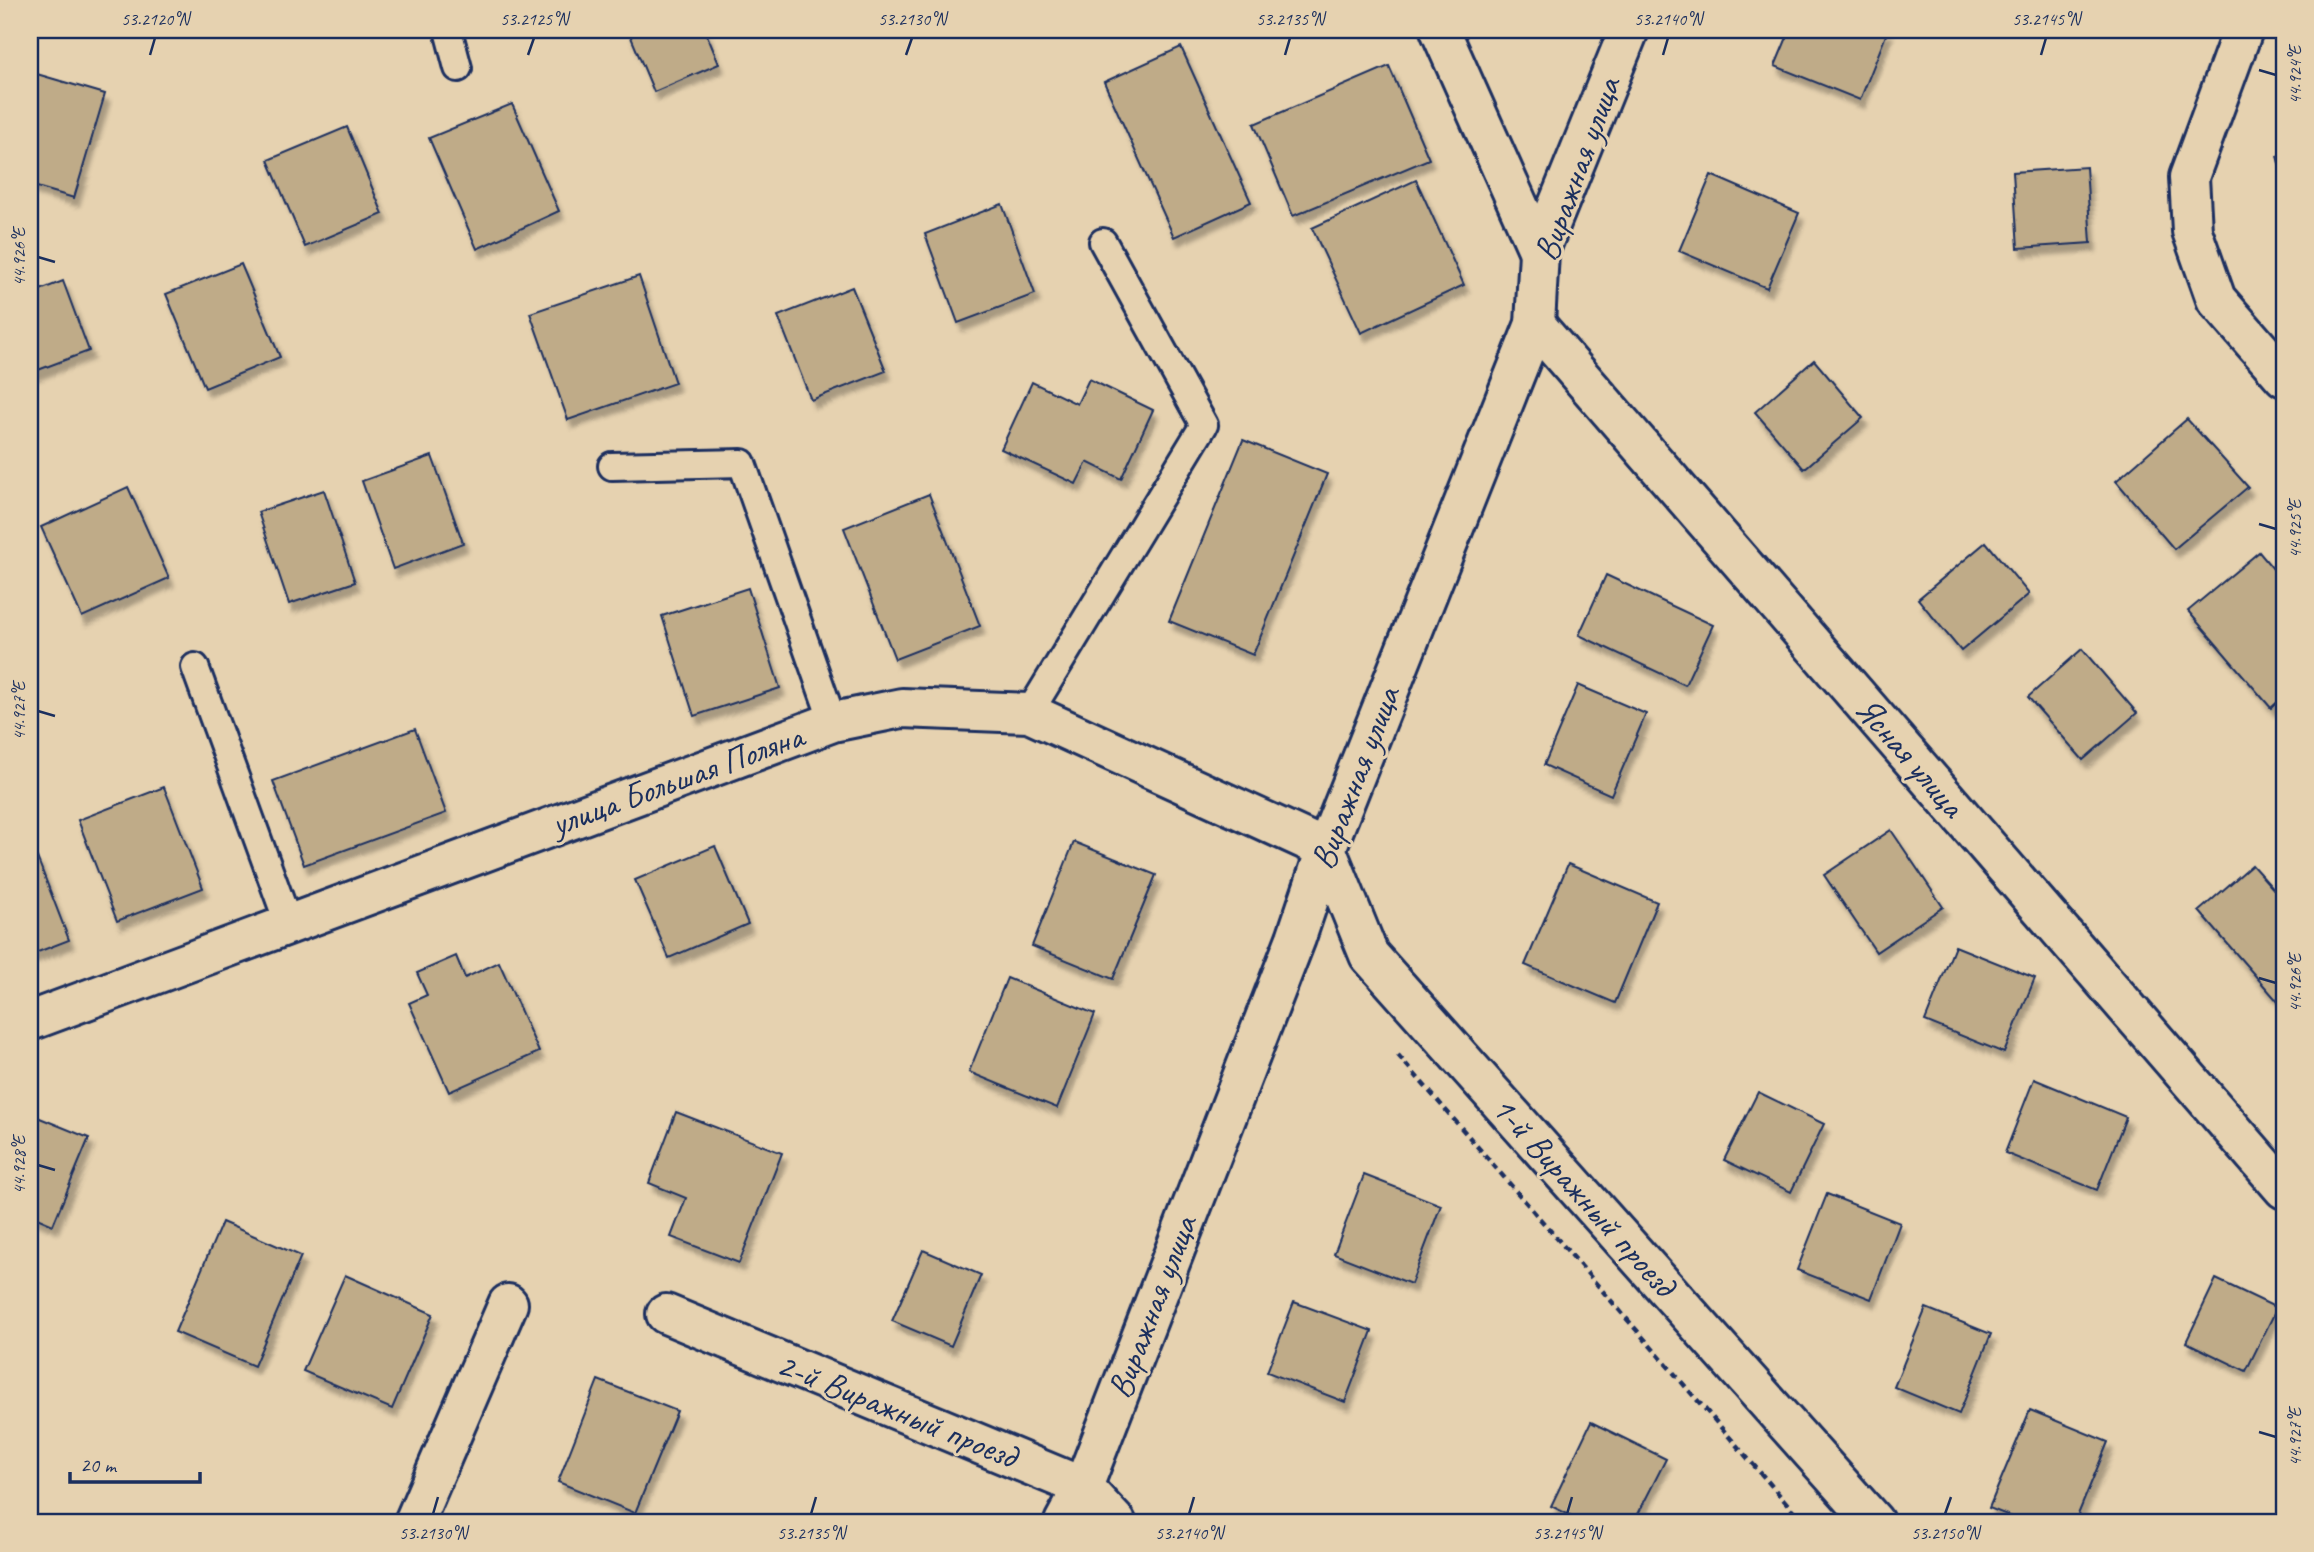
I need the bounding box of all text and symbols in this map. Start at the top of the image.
text: 53.2120°N [121,8,192,30]
text: 53.2125°N [500,8,571,30]
text: 53.2130°N [878,8,949,30]
text: 53.2135°N [1256,8,1327,30]
text: 53.2140°N [1634,8,1705,30]
text: 53.2145°N [2012,8,2083,30]
text: 44.924°E [2284,43,2306,104]
street label: Виражная улица [1523,69,1632,267]
text: 44.926°E [8,225,30,286]
text: 44.925°E [2284,497,2306,558]
street label: Виражная улица [1300,678,1411,875]
text: 44.927°E [8,679,30,740]
street label: Ясная улица [1845,688,1976,828]
street label: улица Большая Поляна [543,713,812,847]
text: 44.926°E [2284,951,2306,1012]
street label: 1-й Виражный проезд [1482,1086,1688,1309]
text: 44.928°E [8,1133,30,1194]
street label: Виражная улица [1097,1207,1208,1404]
street label: 2-й Виражный проезд [770,1341,1027,1480]
text: 44.927°E [2284,1405,2306,1466]
scale bar [70,1440,200,1484]
text: 20 m [80,1452,118,1478]
text: 53.2130°N [399,1522,470,1544]
text: 53.2135°N [777,1522,848,1544]
text: 53.2140°N [1155,1522,1226,1544]
text: 53.2145°N [1533,1522,1604,1544]
text: 53.2150°N [1911,1522,1982,1544]

